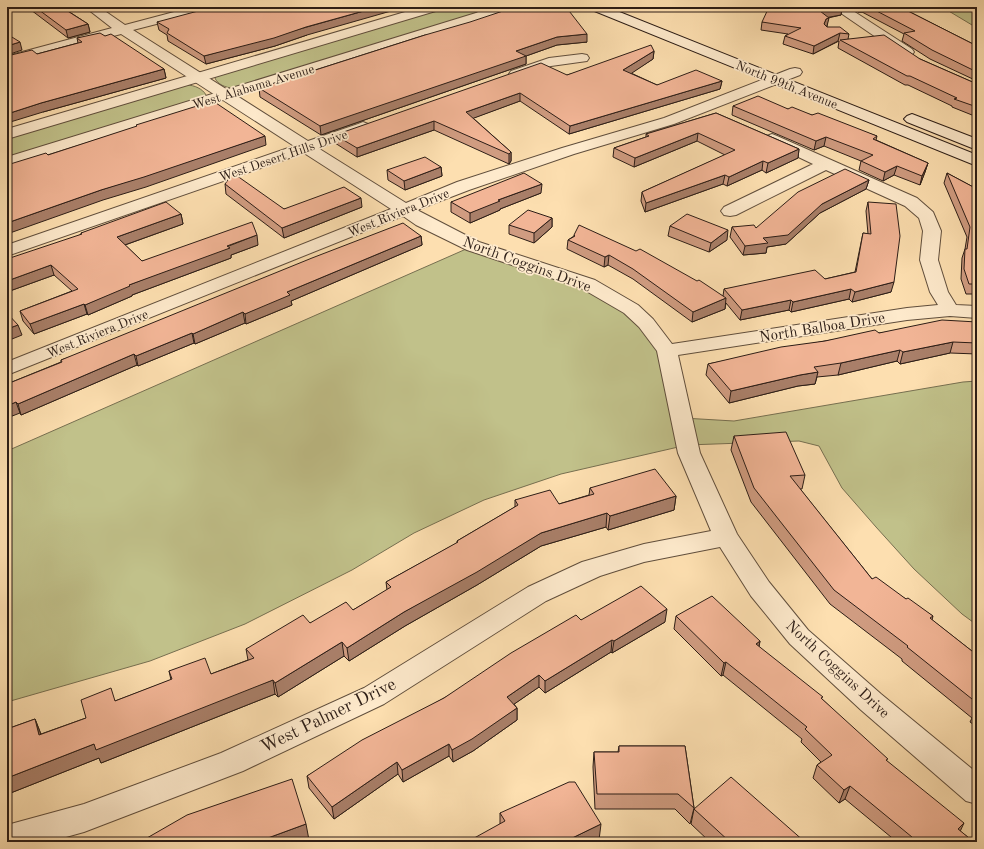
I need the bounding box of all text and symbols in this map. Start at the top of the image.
street label: North 99th Avenue [734,59,839,112]
street label: West Alabama Avenue [191,63,316,112]
street label: West Desert Hills Drive [218,128,349,185]
street label: West Riviera Drive [346,187,451,240]
street label: North Coggins Drive [460,235,593,296]
street label: West Riviera Drive [45,308,150,361]
street label: North Balboa Drive [758,311,886,346]
street label: North Coggins Drive [782,618,892,722]
street label: West Palmer Drive [258,675,399,757]

